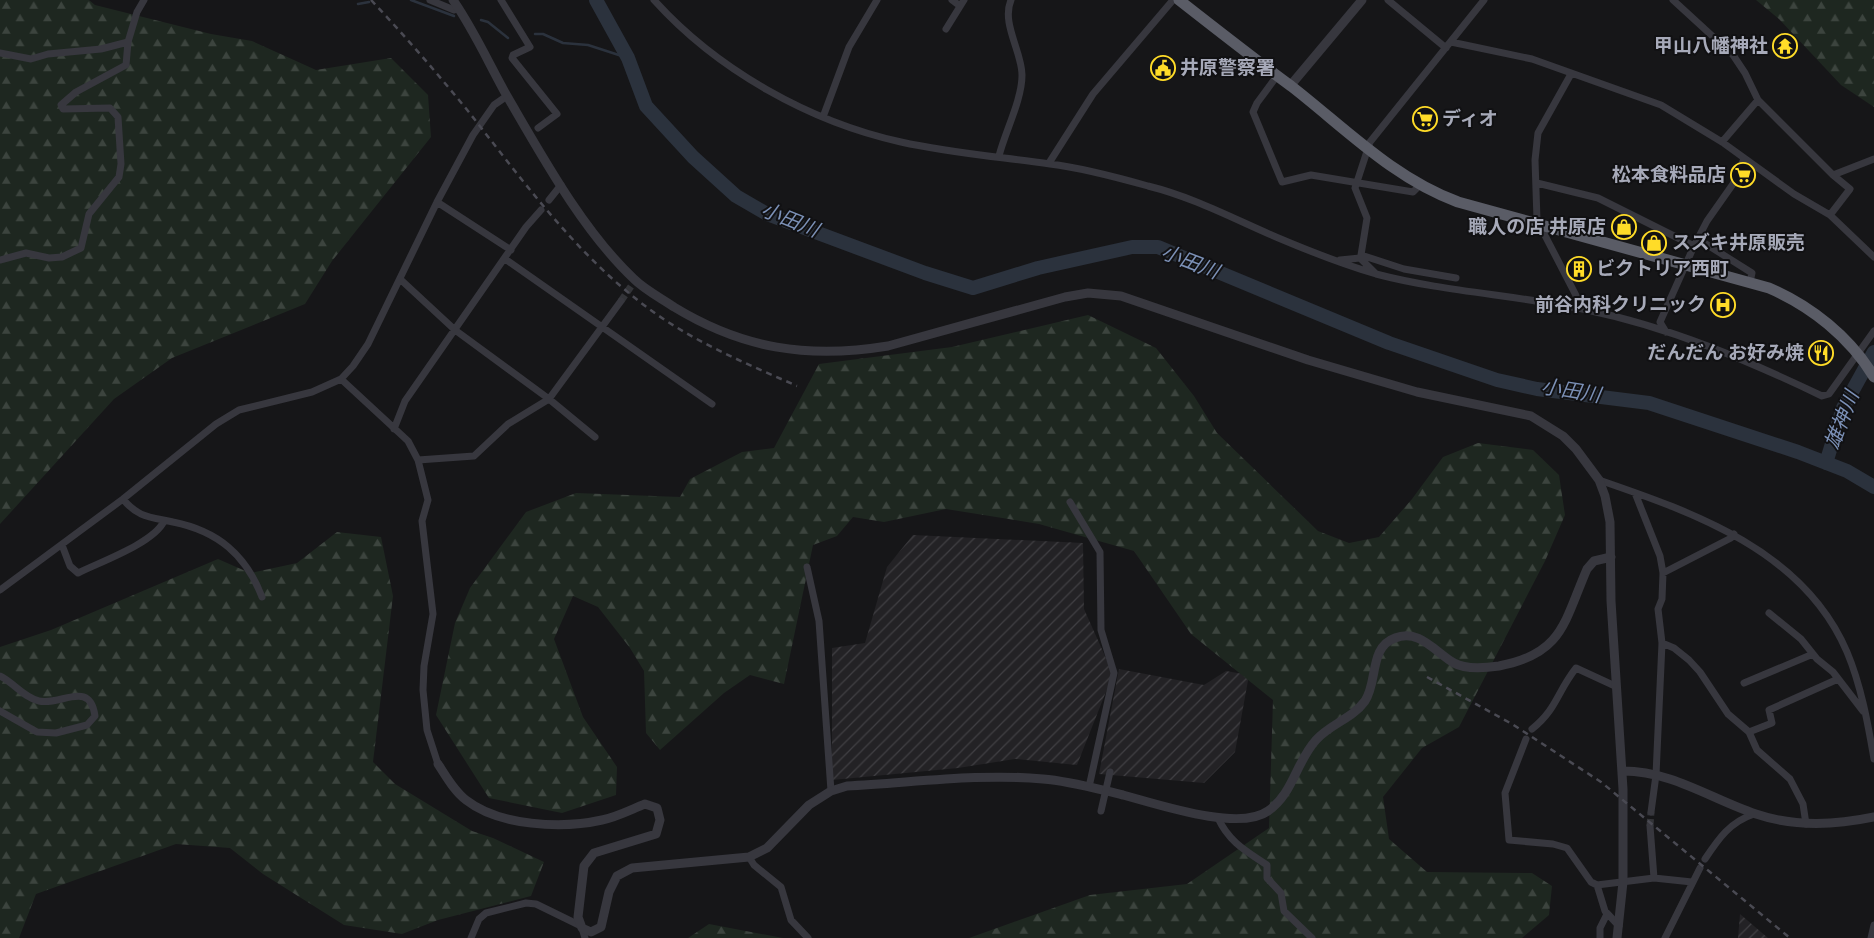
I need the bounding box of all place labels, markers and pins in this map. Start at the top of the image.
temple icon: 甲山八幡神社 [1772,33,1798,59]
place label: 甲山八幡神社 [1654,35,1768,57]
public building icon: 井原警察署 [1150,55,1176,81]
place label: 井原警察署 [1180,57,1275,79]
supermarket icon: ディオ [1412,106,1438,132]
place label: ディオ [1442,108,1498,130]
supermarket icon: 松本食料品店 [1730,162,1756,188]
place label: 松本食料品店 [1612,164,1726,186]
shop icon: 職人の店 井原店 [1611,214,1637,240]
place label: 職人の店 井原店 [1468,216,1606,238]
shop icon: スズキ井原販売 [1641,230,1667,256]
place label: スズキ井原販売 [1672,232,1805,254]
building icon: ビクトリア西町 [1566,256,1592,282]
place label: ビクトリア西町 [1596,258,1729,280]
hospital icon: 前谷内科クリニック [1710,292,1736,318]
place label: 前谷内科クリニック [1535,294,1706,316]
restaurant icon: だんだん お好み焼 [1808,340,1834,366]
place label: だんだん お好み焼 [1647,342,1804,364]

